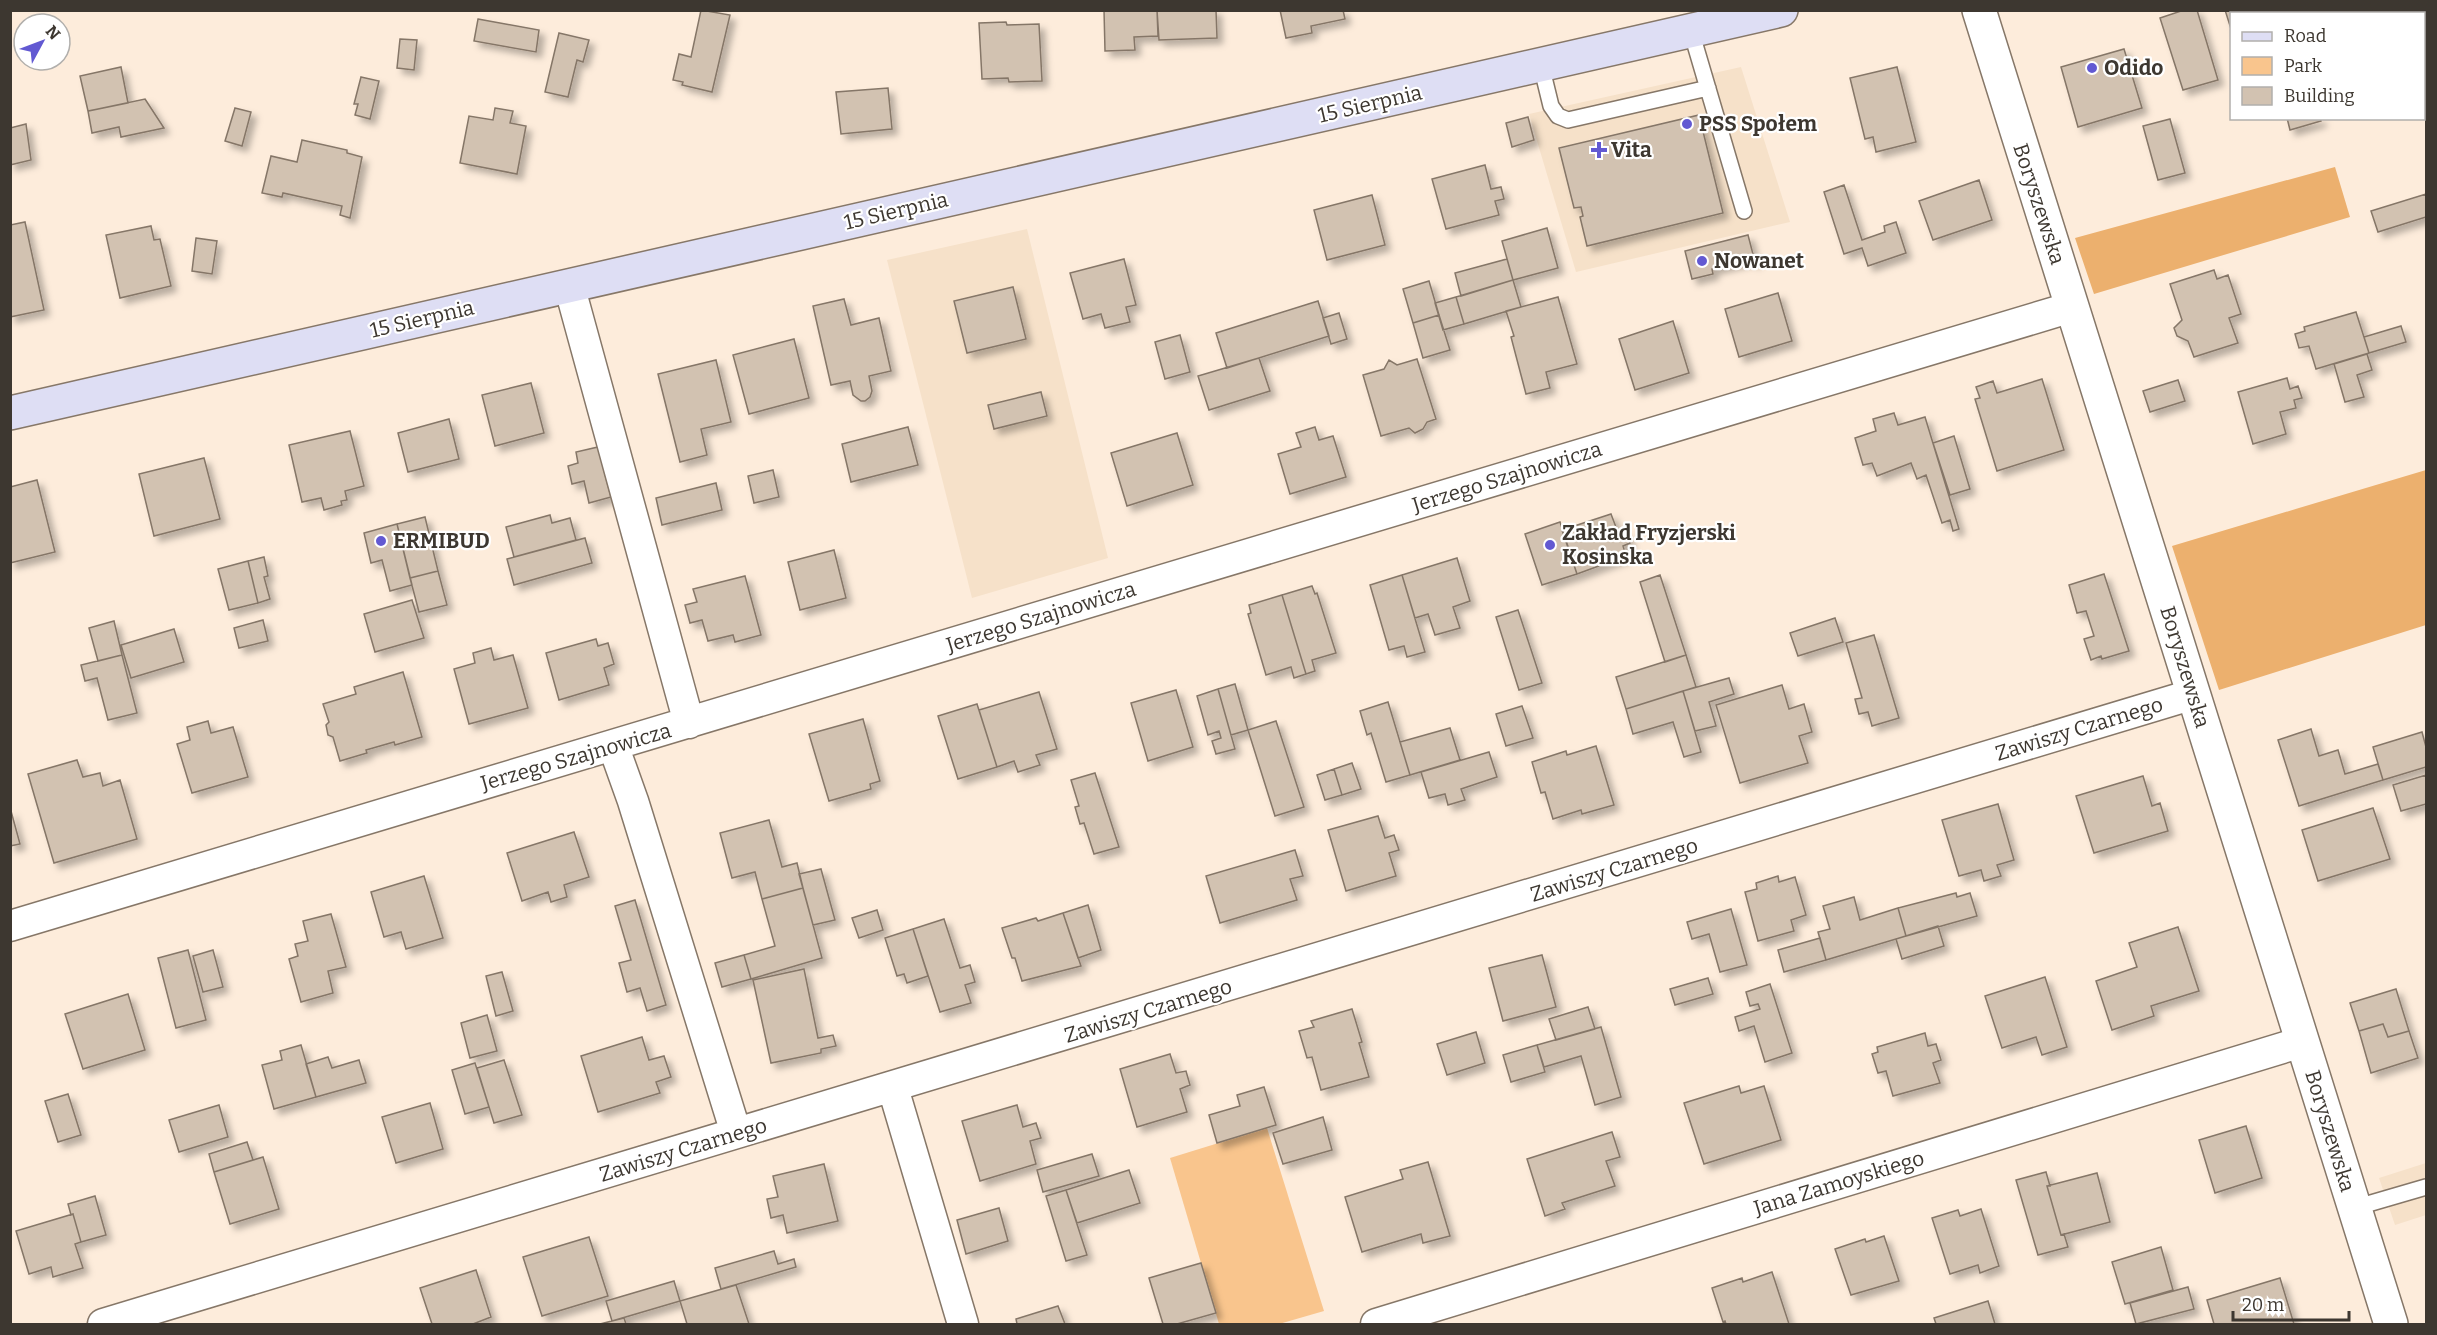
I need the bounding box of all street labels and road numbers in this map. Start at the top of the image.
street label: 15 Sierpnia [1315,79,1425,129]
street label: Boryszewska [2007,140,2071,268]
street label: 15 Sierpnia [841,186,951,236]
street label: 15 Sierpnia [367,294,477,344]
street label: Jerzego Szajnowicza [1408,436,1605,519]
street label: Jerzego Szajnowicza [942,576,1139,659]
street label: Boryszewska [2154,603,2216,731]
street label: Zawiszy Czarnego [1992,691,2166,767]
street label: Jerzego Szajnowicza [477,717,675,797]
street label: Zawiszy Czarnego [1527,832,1701,908]
street label: Zawiszy Czarnego [1061,973,1235,1049]
street label: Boryszewska [2299,1067,2361,1195]
street label: Zawiszy Czarnego [596,1112,770,1188]
street label: Jana Zamoyskiego [1750,1145,1927,1222]

